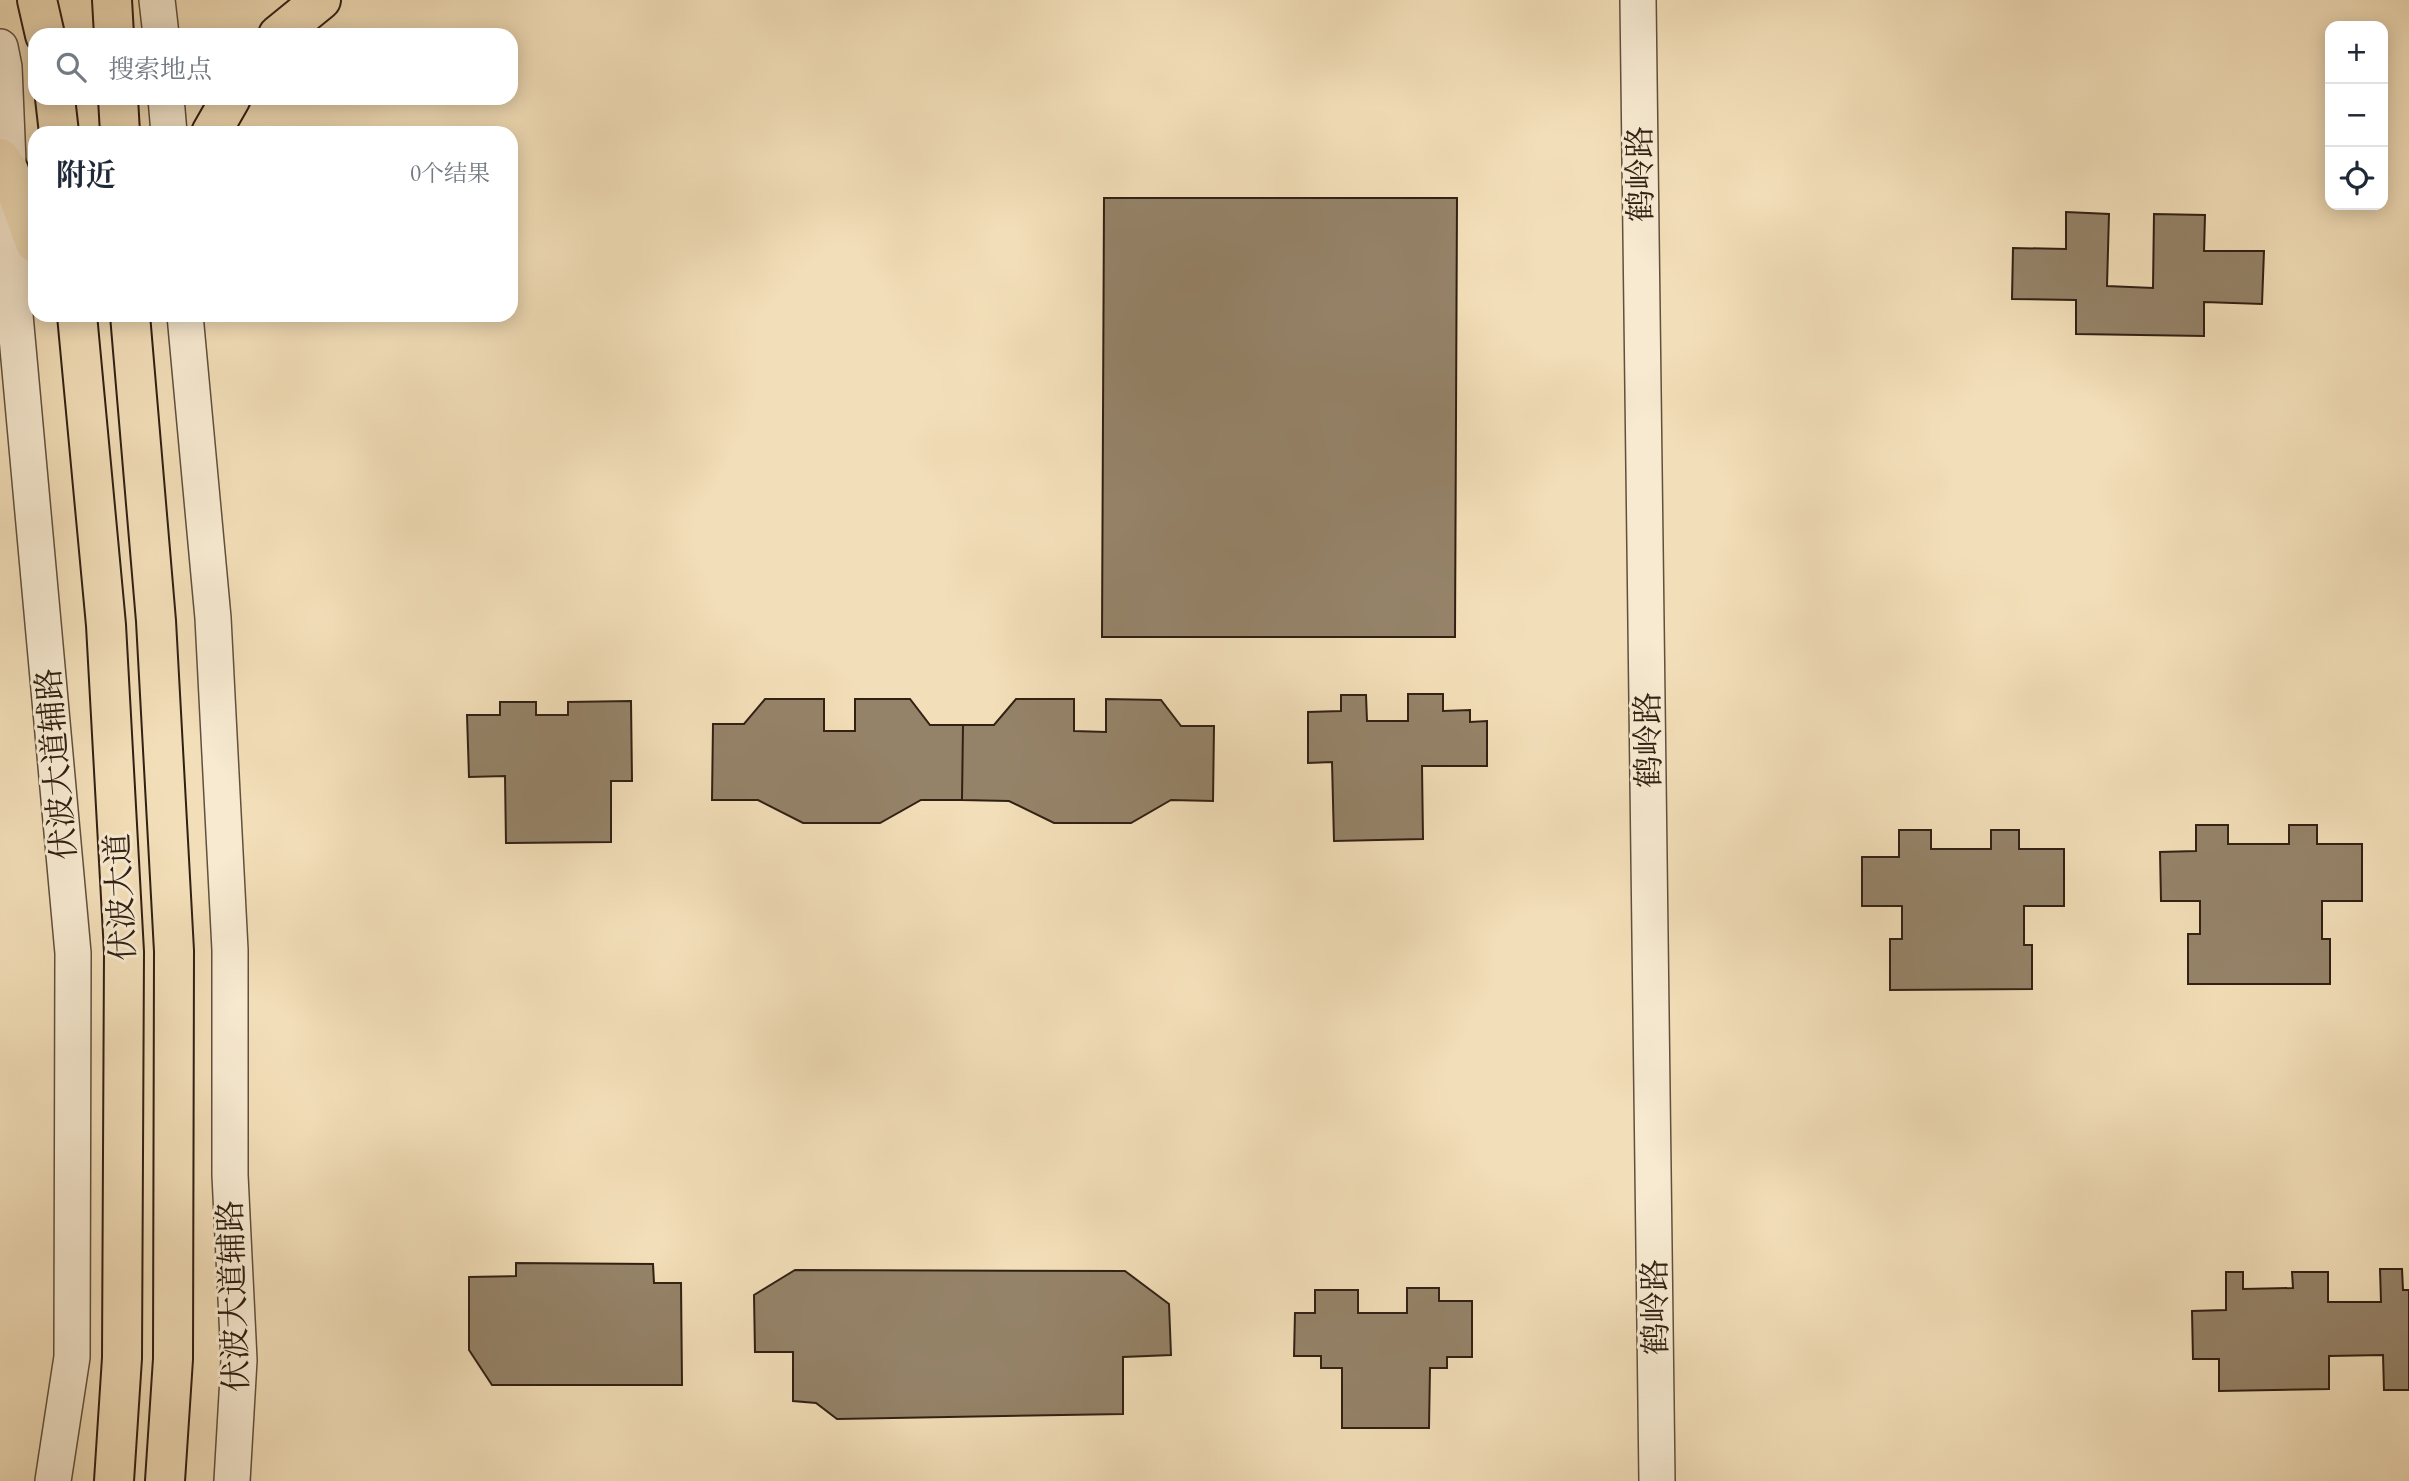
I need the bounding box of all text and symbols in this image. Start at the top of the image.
map controls [2325,21,2388,210]
button: + [2325,21,2388,84]
search box [28,28,518,105]
icon: search [52,48,90,86]
text: 搜索地点 [108,52,212,86]
button: − [2325,84,2388,147]
street label: 鹤岭路 [1618,126,1662,222]
button: locate [2325,147,2388,210]
text: 附近 [56,155,116,194]
text: 0个结果 [410,158,490,188]
street label: 伏波大道辅路 [27,667,85,861]
street label: 鹤岭路 [1626,692,1670,788]
street label: 伏波大道 [96,832,144,962]
street label: 伏波大道辅路 [209,1199,257,1393]
street label: 鹤岭路 [1633,1259,1677,1355]

